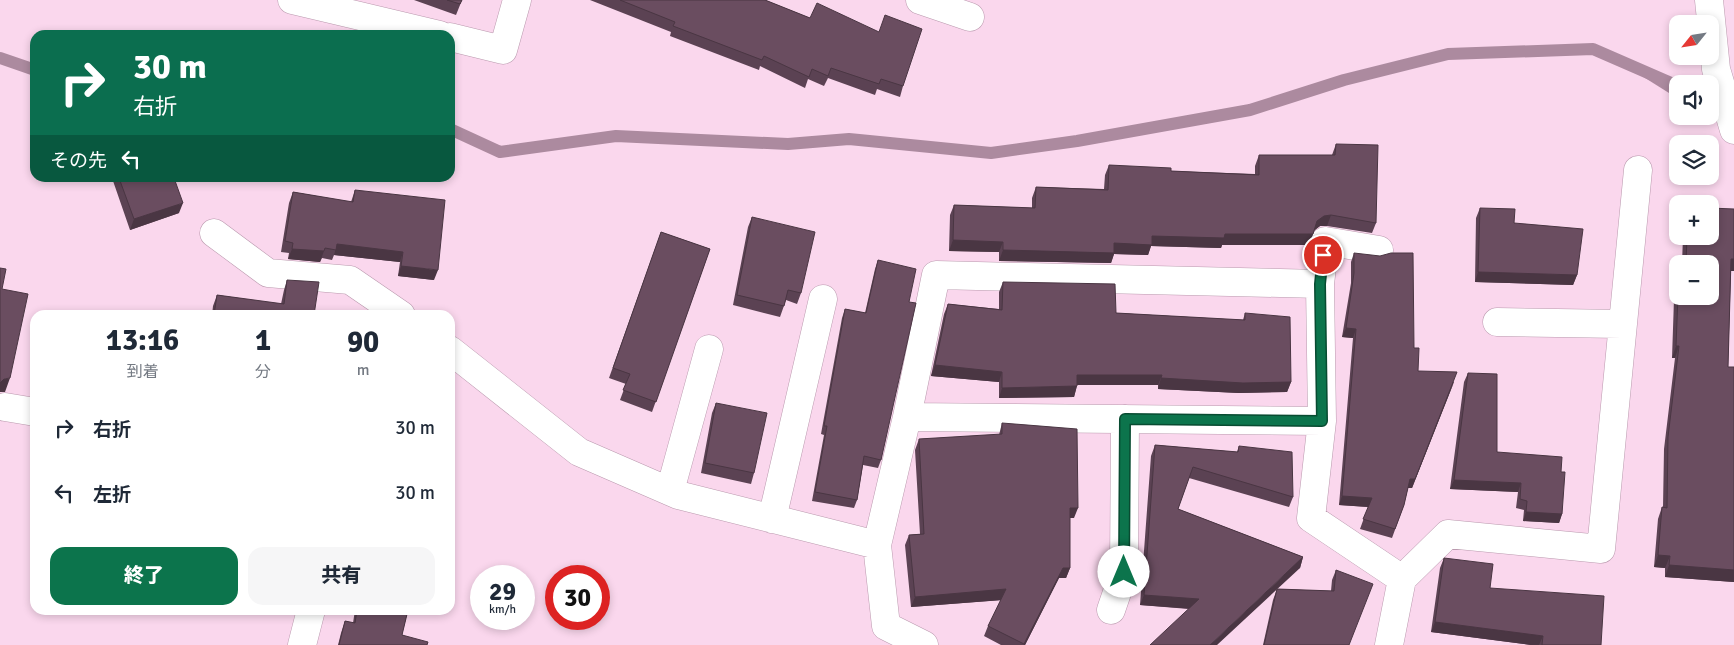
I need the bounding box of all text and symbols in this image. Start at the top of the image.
north arrow [1669,15,1719,65]
map controls [1669,15,1719,305]
text: 30 m [133,45,207,88]
icon: right [50,50,115,115]
button: sound [1669,75,1719,125]
text: 右折 [133,93,177,120]
button: layers [1669,135,1719,185]
icon: left [117,145,145,173]
text: その先 [50,149,107,173]
button: + [1669,195,1719,245]
pin [1302,234,1344,276]
icon: arrive [1309,241,1337,269]
button: − [1669,255,1719,305]
text: 13:16 [106,322,179,359]
text: 1 [255,322,271,359]
text: 90 [347,324,379,361]
text: m [357,360,369,380]
text: 到着 [127,362,159,382]
text: 分 [255,362,271,382]
icon: right [50,414,78,442]
text: 30 m [395,416,435,440]
text: 右折 [93,418,131,442]
icon: left [50,479,78,507]
text: 30 m [395,481,435,505]
text: 左折 [93,483,131,507]
position arrow [1097,545,1149,597]
button: 終了 [50,547,238,605]
button: 共有 [248,547,435,605]
speed limit sign: 30 [545,565,610,630]
text: 29 [489,576,516,607]
text: km/h [489,602,516,617]

